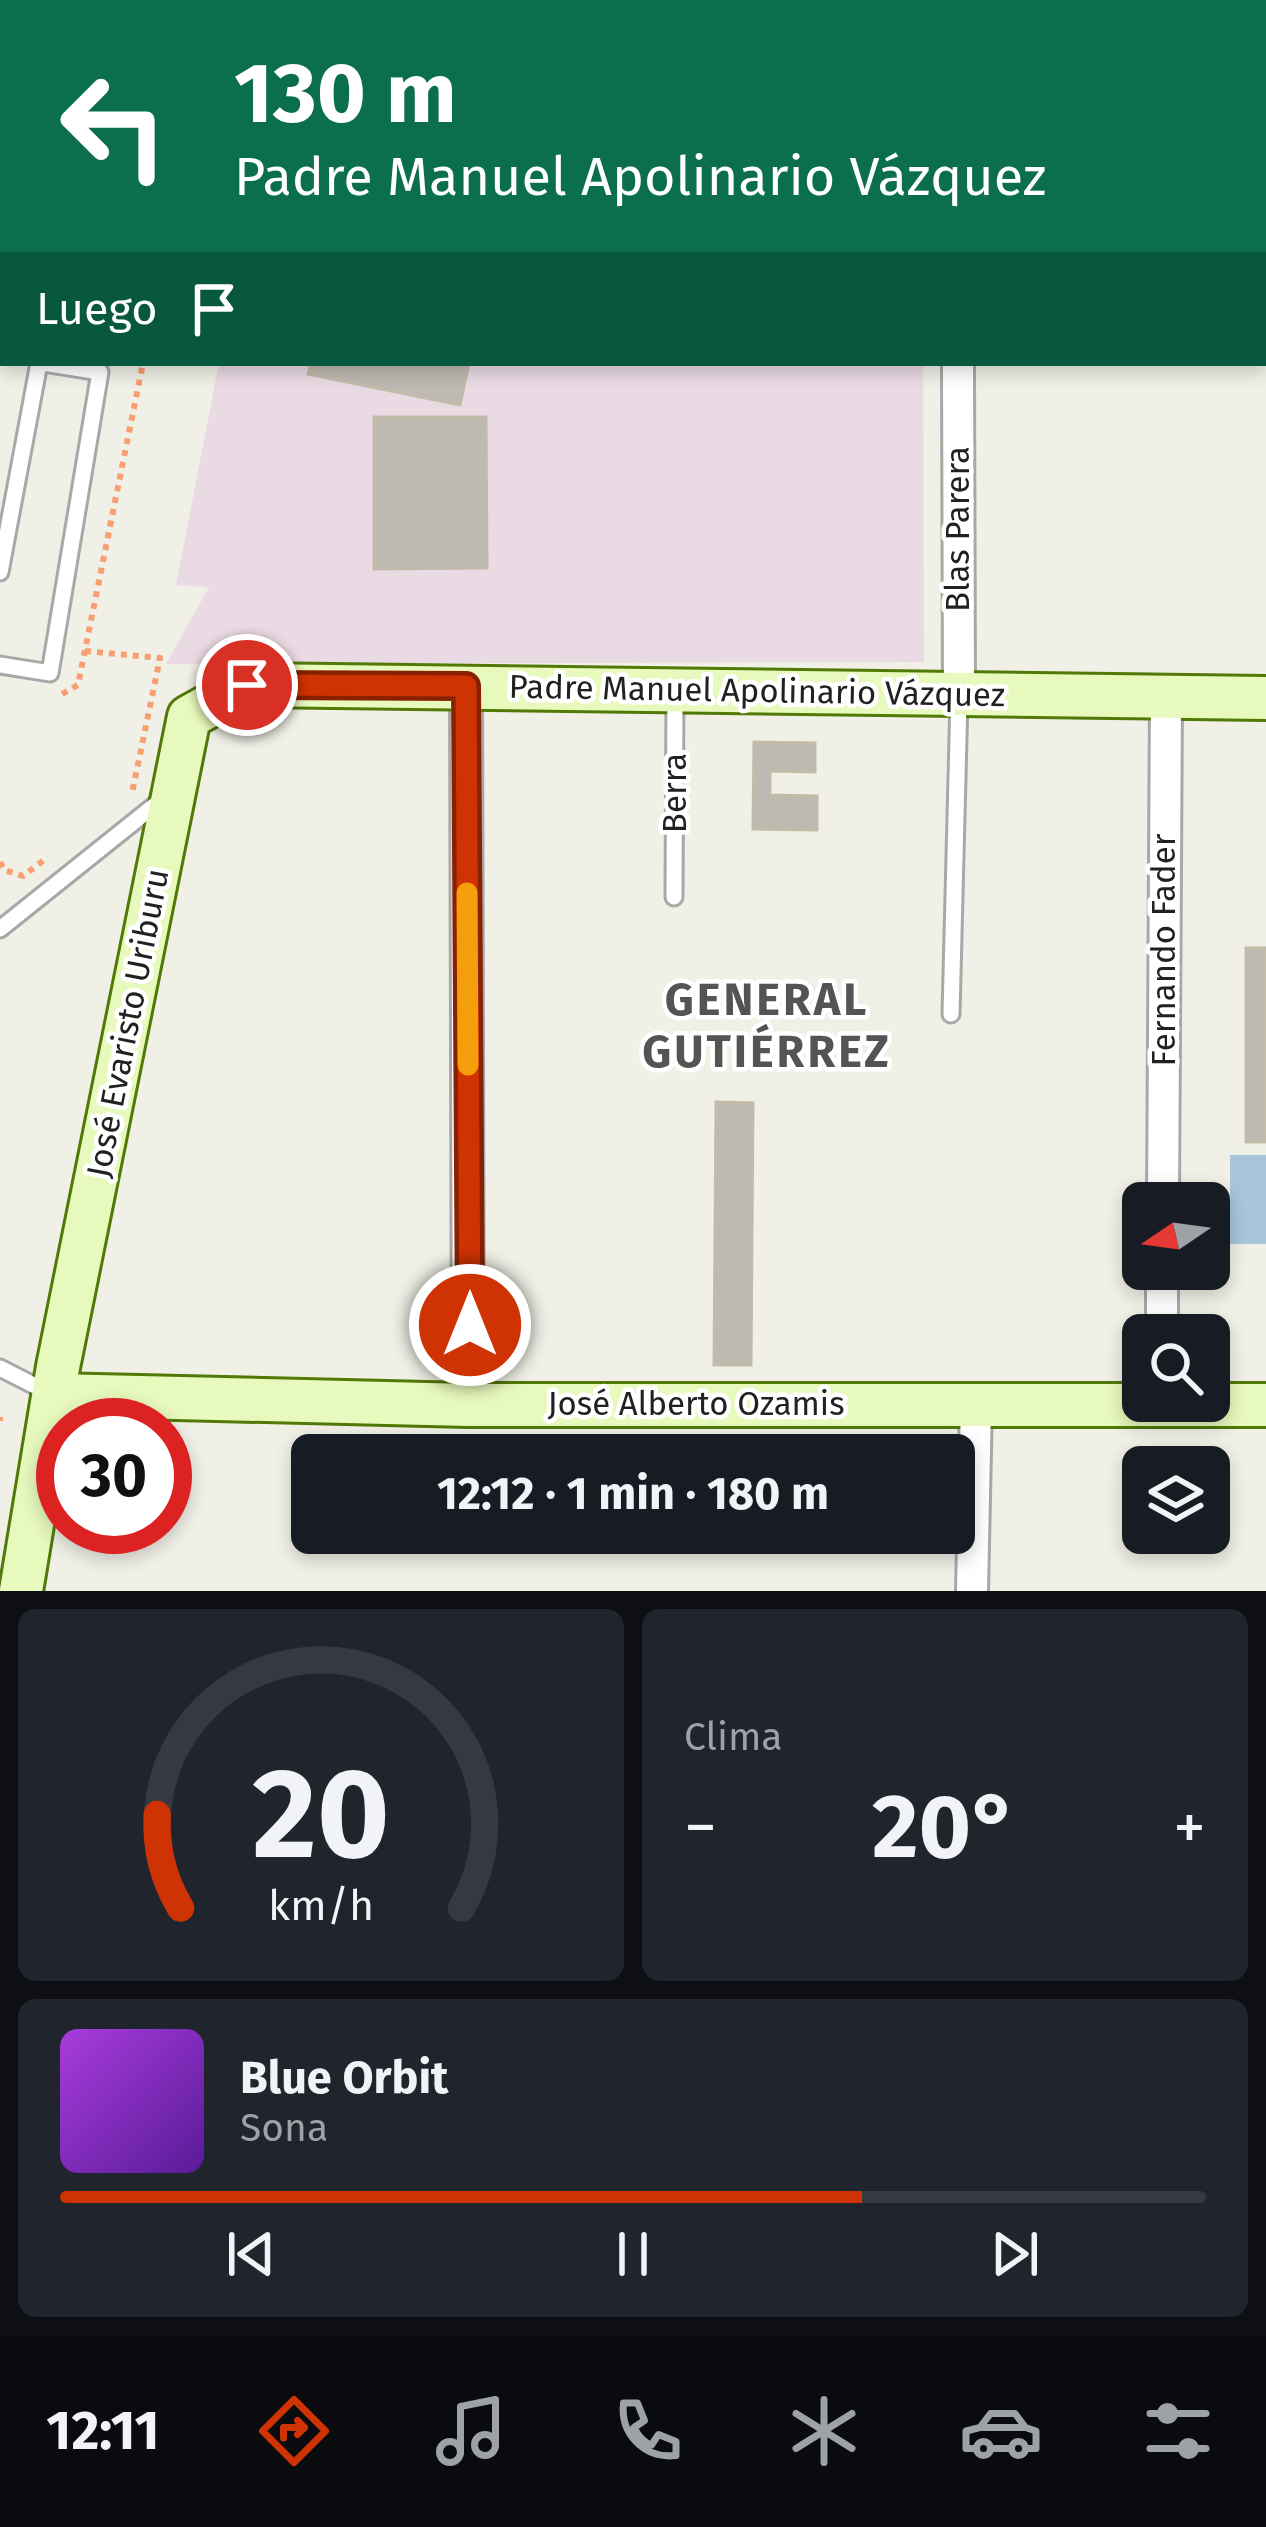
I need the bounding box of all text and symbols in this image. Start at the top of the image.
text: 130 m [234,43,457,144]
icon: left [36,48,192,204]
text: Padre Manuel Apolinario Vázquez [234,145,1046,209]
icon: arrive [181,276,247,342]
text: Luego [36,282,157,336]
street label: Blas Parera [938,446,978,612]
pin [196,634,298,736]
icon: arrive [214,652,280,718]
street label: Padre Manuel Apolinario Vázquez [508,667,1006,715]
street label: Berra [655,753,695,833]
street label: Fernando Fader [1144,833,1184,1066]
street label: José Evaristo Uriburu [78,865,178,1181]
district label: GENERAL GUTIÉRREZ [642,973,892,1079]
north arrow [1122,1182,1230,1290]
map controls [1122,1182,1230,1554]
position arrow [407,1262,533,1388]
button: search [1122,1314,1230,1422]
street label: José Alberto Ozamis [547,1384,845,1424]
speed limit sign: 30 [36,1398,192,1554]
button: layers [1122,1446,1230,1554]
text: 12:12 · 1 min · 180 m [437,1467,829,1521]
text: Clima [684,1714,783,1760]
text: 20 [252,1740,390,1890]
text: 20° [872,1773,1018,1881]
text: − [684,1788,717,1867]
text: + [1173,1788,1206,1867]
text: km/h [268,1880,374,1931]
text: Blue Orbit [240,2051,448,2105]
text: Sona [240,2105,328,2151]
icon: previous [218,2221,284,2287]
icon: pause [600,2221,666,2287]
icon: next [982,2221,1048,2287]
icon: directions [252,2389,336,2473]
icon: music [429,2389,513,2473]
icon: phone [606,2389,690,2473]
icon: climate [782,2389,866,2473]
icon: car [959,2389,1043,2473]
icon: filters [1136,2389,1220,2473]
text: 12:11 [46,2399,160,2463]

